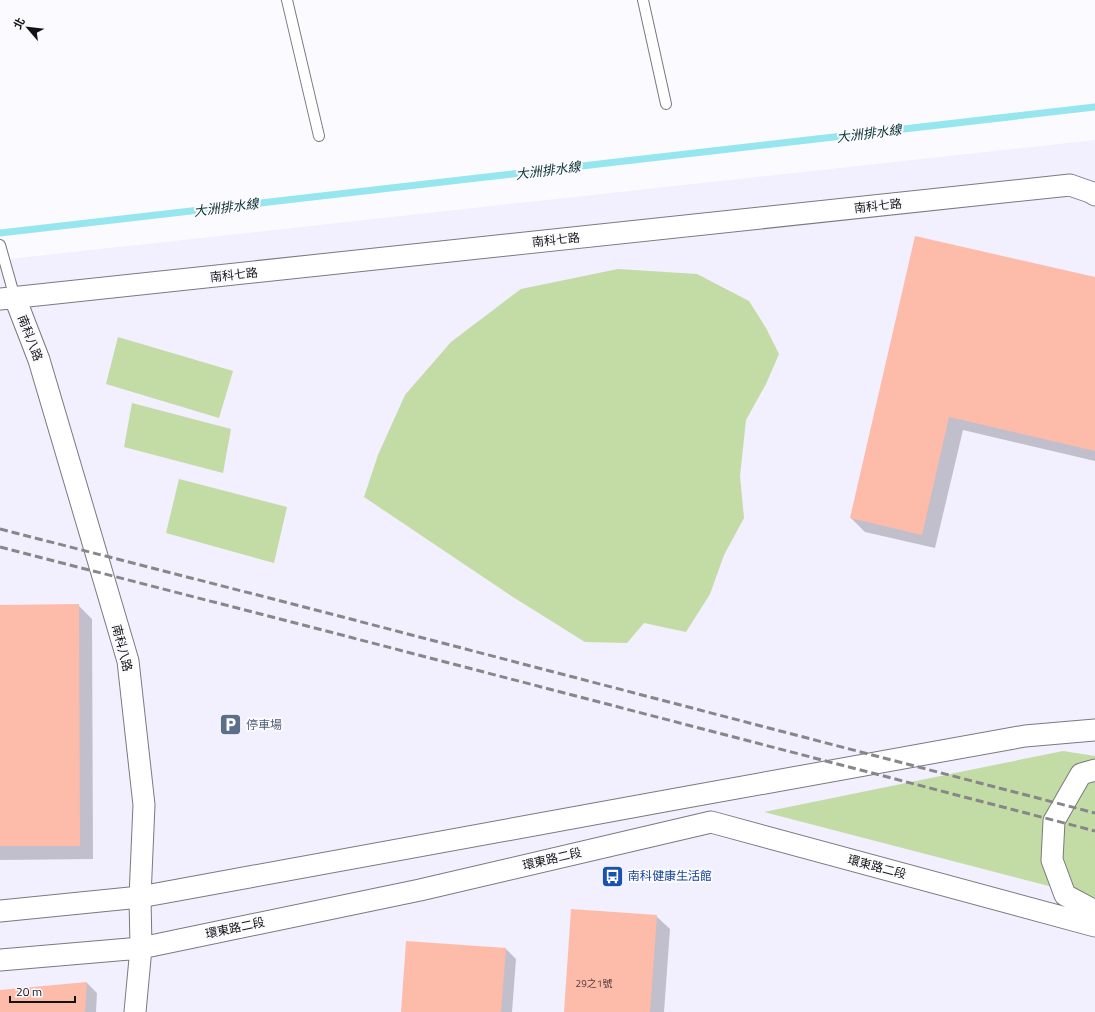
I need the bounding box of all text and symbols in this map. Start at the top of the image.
north arrow [8,8,48,48]
text: 北 [10,15,29,32]
water label: 大洲排水線 [836,119,904,147]
water label: 大洲排水線 [515,156,583,184]
water label: 大洲排水線 [193,193,261,221]
street label: 南科七路 [853,194,903,217]
street label: 南科七路 [531,228,581,251]
street label: 南科七路 [209,263,259,286]
street label: 南科八路 [13,312,48,364]
street label: 南科八路 [107,622,138,673]
parking icon: 停車場 [218,712,244,738]
place label: 停車場 [246,715,282,734]
street label: 環東路二段 [521,843,583,875]
street label: 環東路二段 [846,850,909,883]
bus stop icon: 南科健康生活館 [599,863,625,889]
place label: 南科健康生活館 [628,866,712,885]
street label: 環東路二段 [204,912,266,943]
house number: 29之1號 [576,976,612,991]
scale bar [10,978,75,1004]
text: 20 m [16,982,42,1001]

